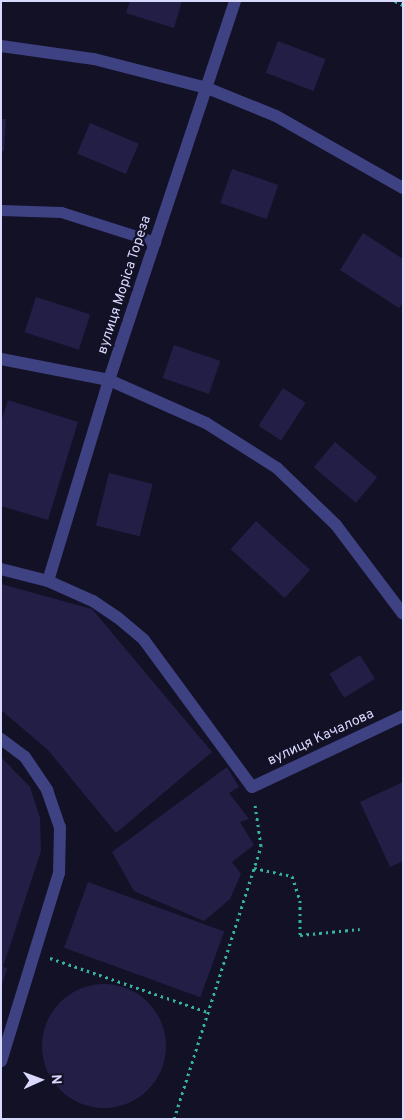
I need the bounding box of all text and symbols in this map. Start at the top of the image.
street label: вулиця Моріса Тореза [95,213,155,357]
street label: вулиця Качалова [265,706,377,770]
north arrow [15,1055,65,1105]
text: N [47,1074,64,1085]

